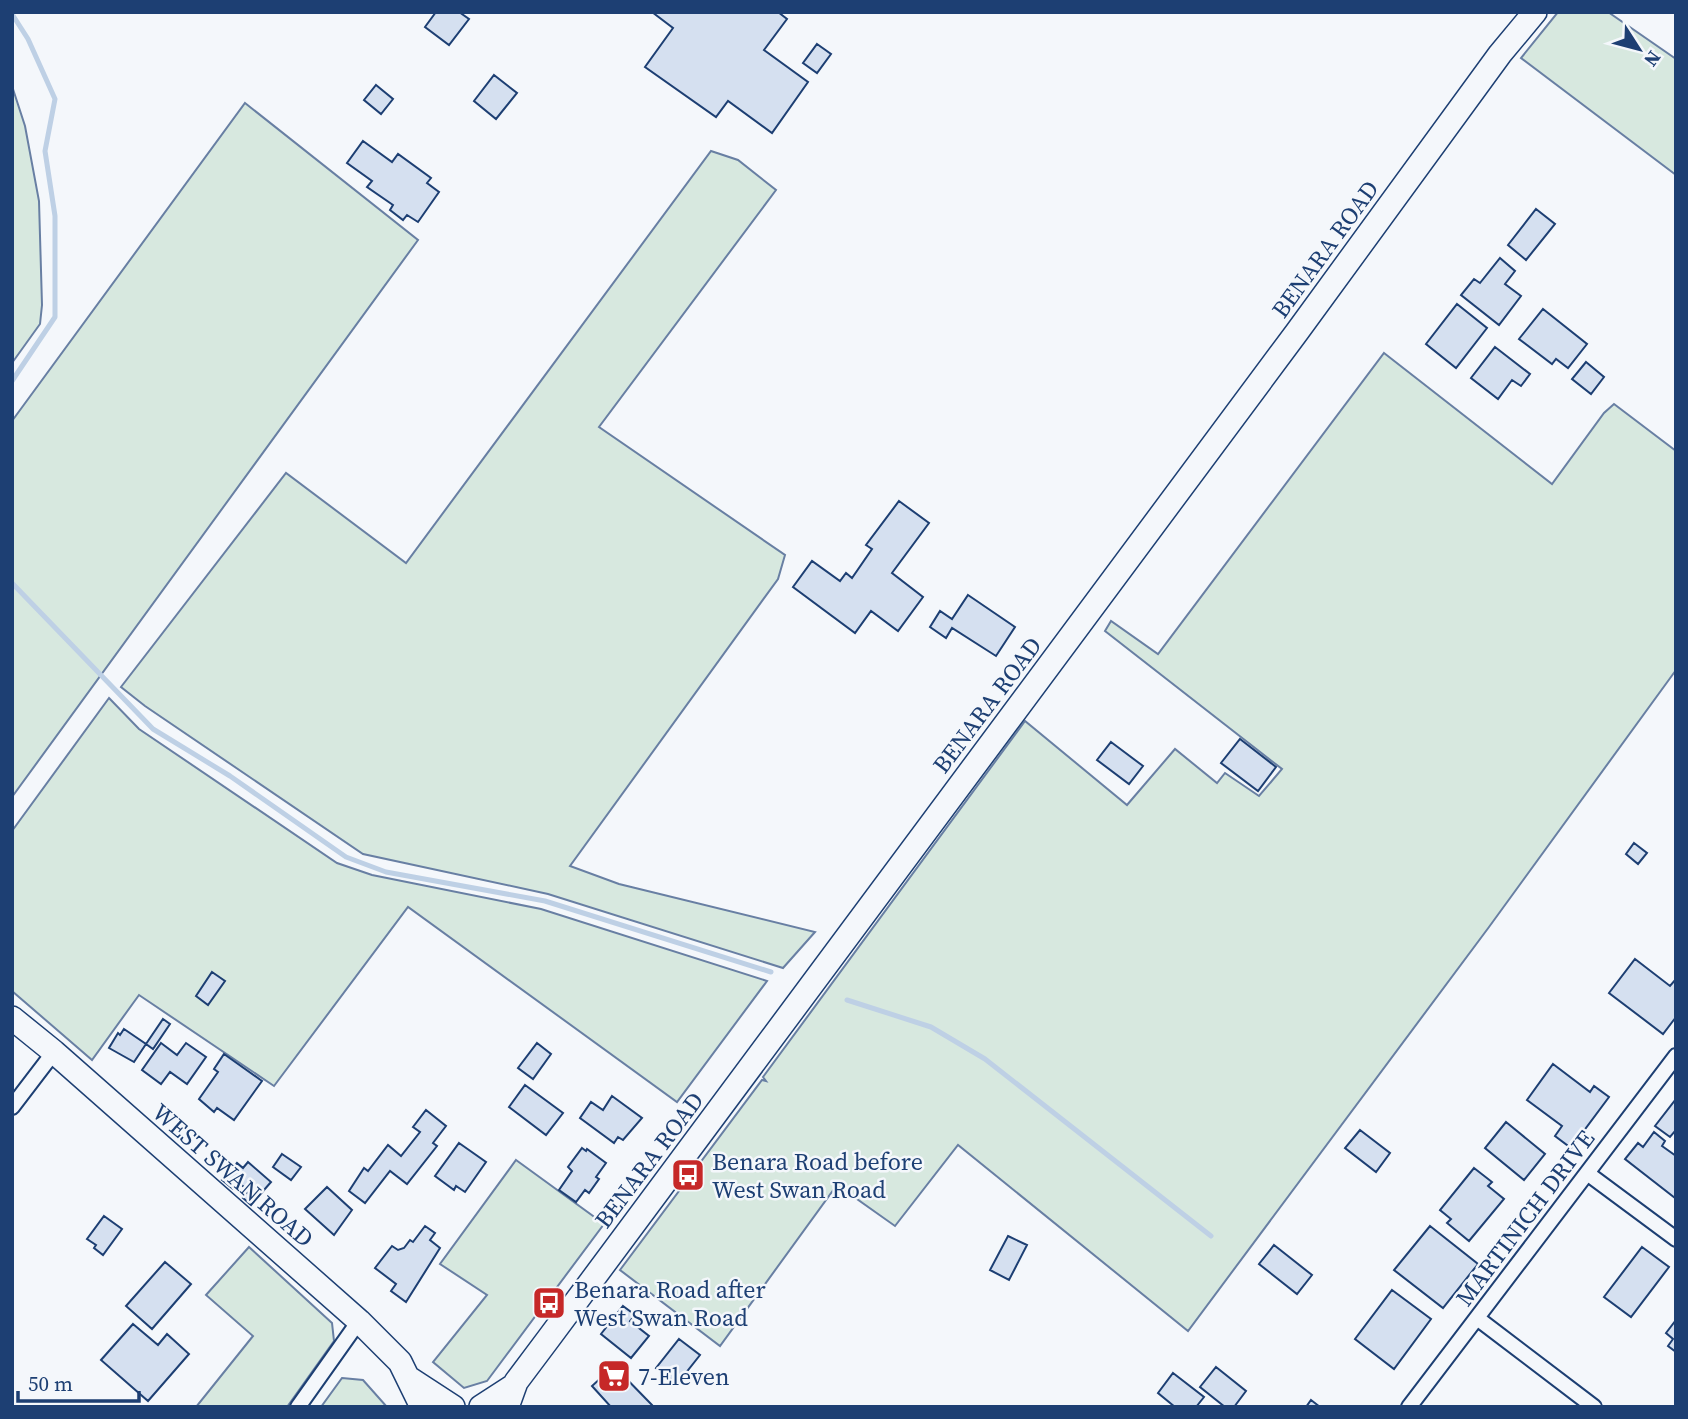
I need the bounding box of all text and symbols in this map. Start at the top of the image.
north arrow [1604,14,1674,84]
text: N [1638,46,1667,72]
street label: BENARA ROAD [1264,174,1386,324]
street label: BENARA ROAD [925,630,1049,780]
street label: BENARA ROAD [587,1085,711,1235]
street label: WEST SWAN ROAD [145,1096,321,1254]
street label: MARTINICH DRIVE [1448,1123,1602,1313]
place label: Benara Road before West Swan Road [712,1145,923,1206]
bus stop icon: Benara Road before West Swan Road [669,1156,707,1194]
place label: Benara Road after West Swan Road [574,1273,766,1334]
bus stop icon: Benara Road after West Swan Road [530,1284,568,1322]
supermarket icon: 7-Eleven [595,1357,633,1395]
scale bar [18,1360,138,1404]
place label: 7-Eleven [638,1360,730,1393]
text: 50 m [28,1369,73,1398]

